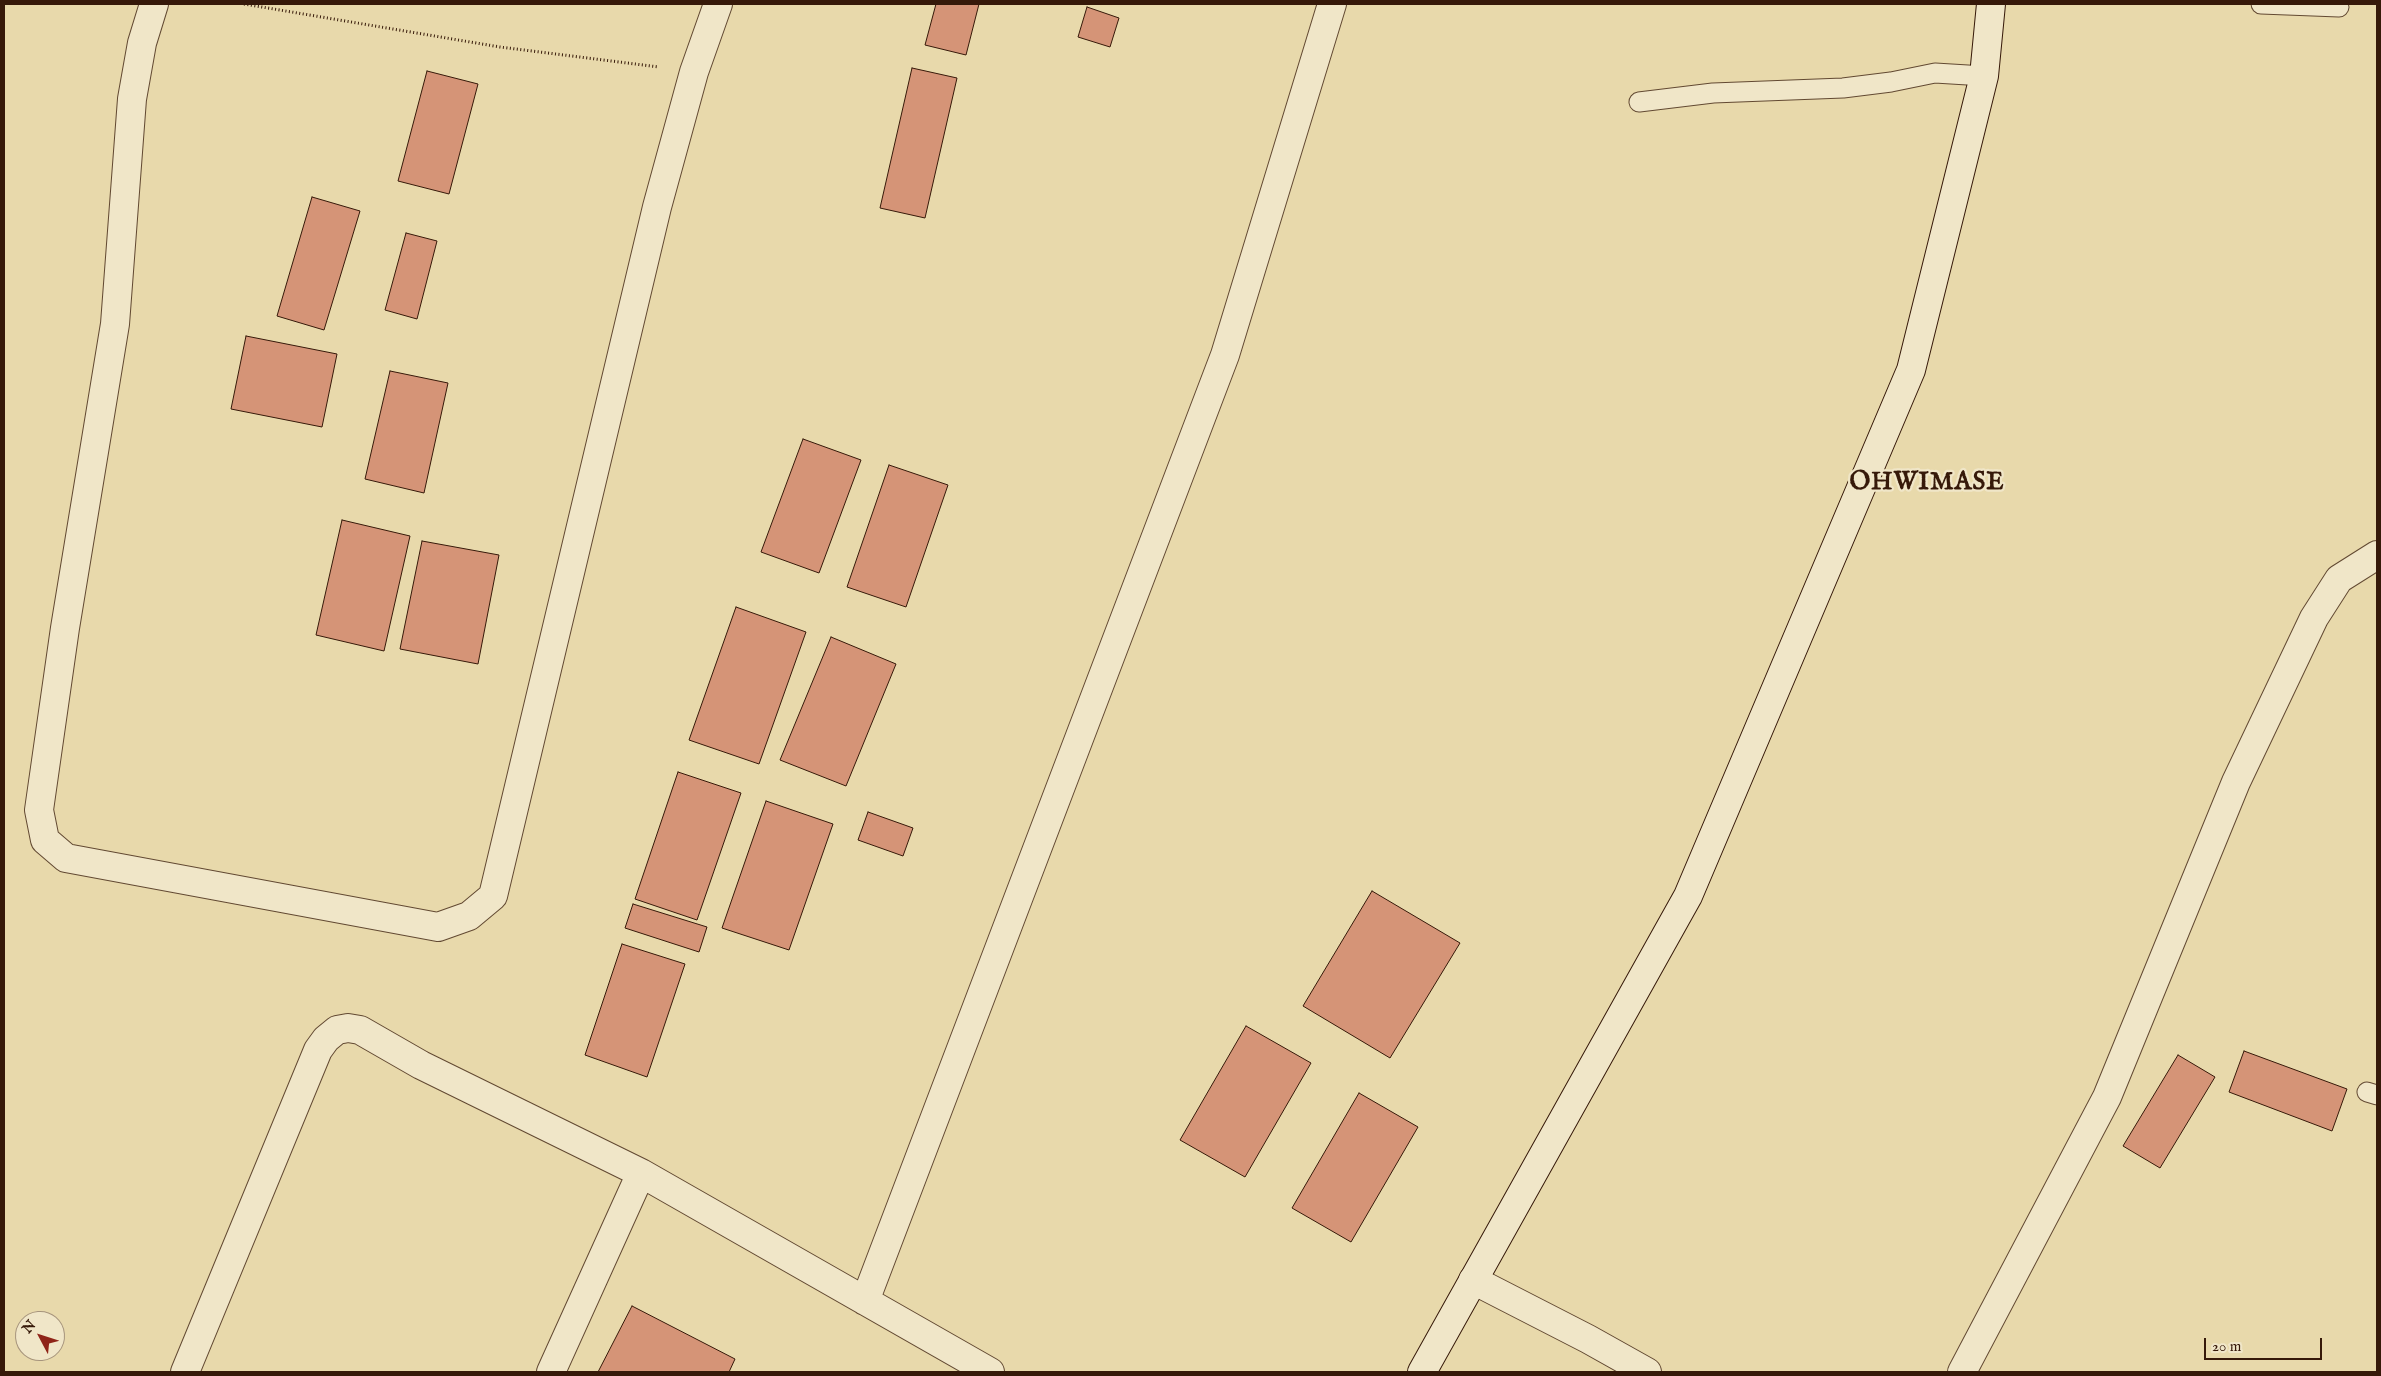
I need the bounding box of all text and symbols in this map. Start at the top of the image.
district label: OHWIMASE [1848,469,2006,499]
north arrow [15,1311,65,1361]
text: N [18,1317,40,1337]
scale bar [2206,1328,2324,1360]
text: 20 m [2212,1337,2241,1356]

